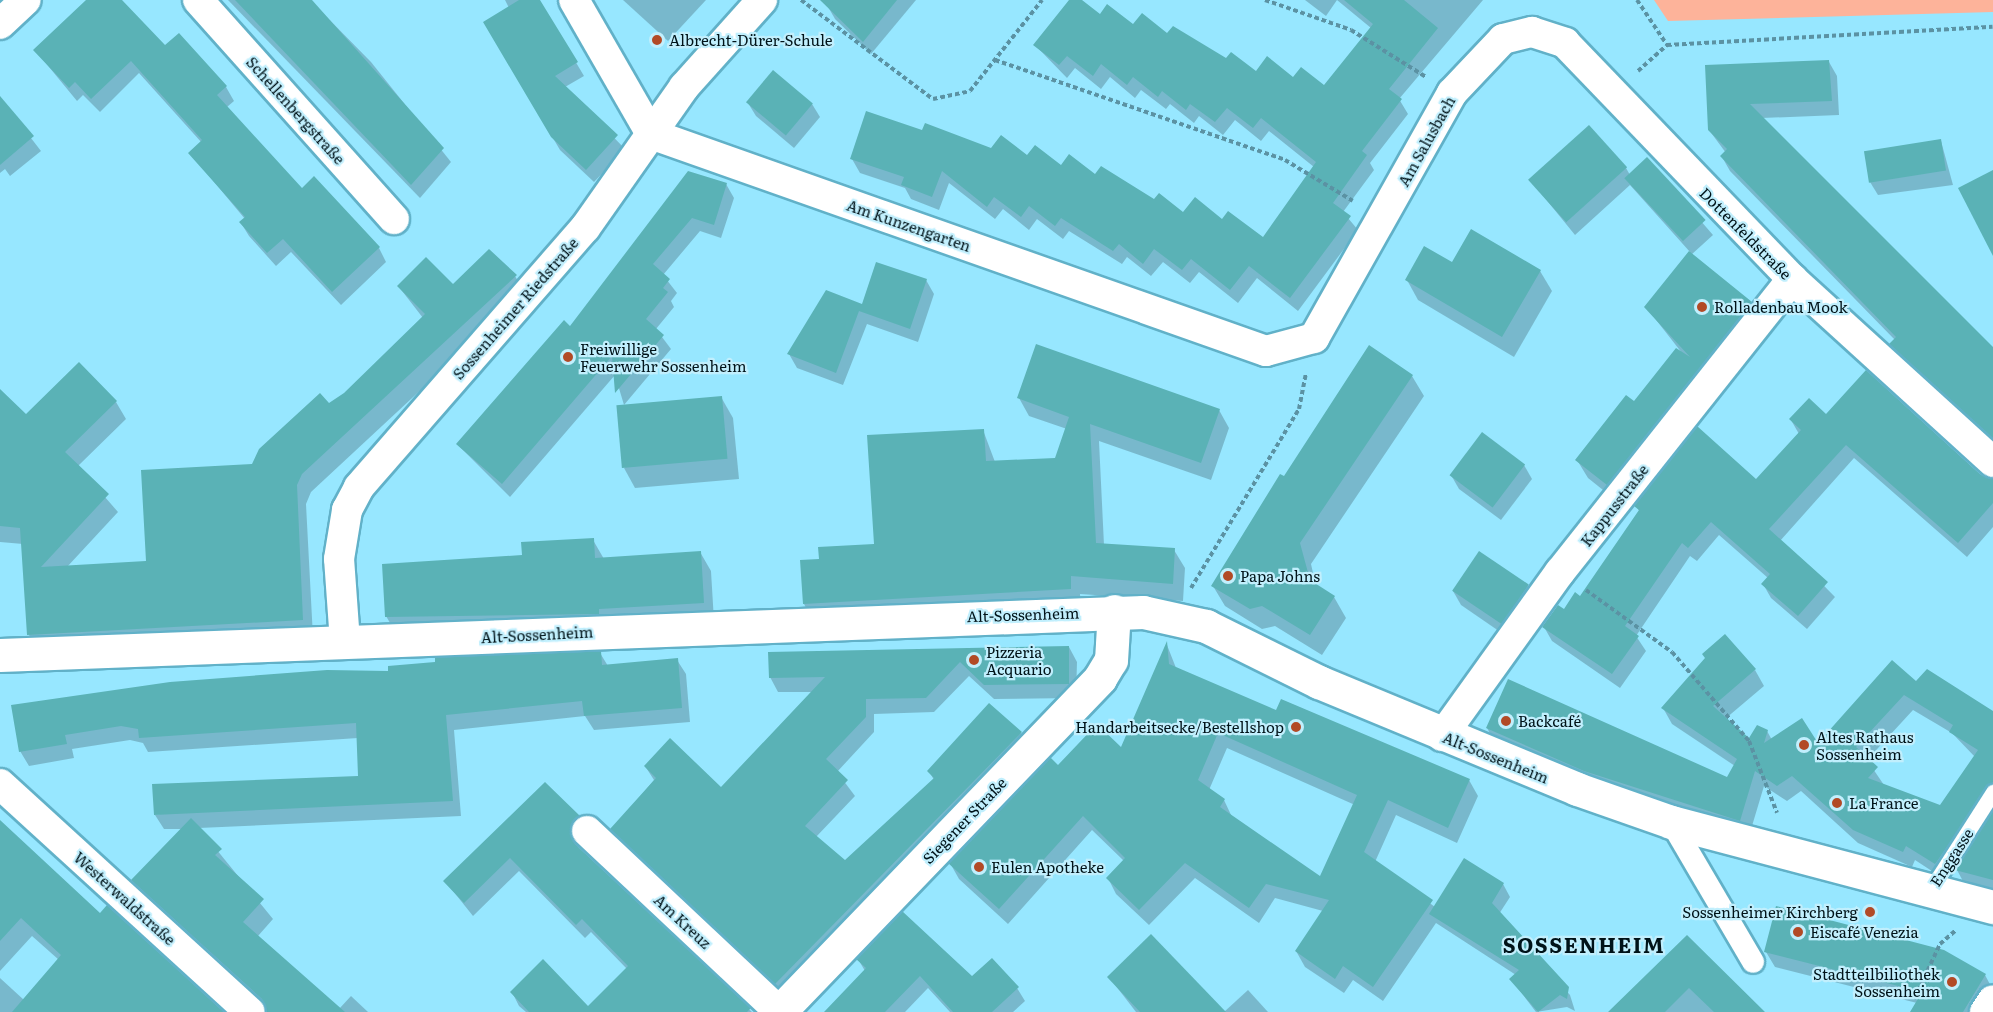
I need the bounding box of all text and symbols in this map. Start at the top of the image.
place label: Albrecht-Dürer-Schule [669,31,833,49]
marker: Albrecht-Dürer-Schule [650,33,664,47]
street label: Schellenbergstraße [243,53,349,167]
street label: Am Salusbach [1394,93,1458,189]
street label: Dottenfeldstraße [1696,183,1796,283]
street label: Am Kunzengarten [845,195,973,255]
street label: Sossenheimer Riedstraße [449,233,581,383]
place label: Rolladenbau Mook [1714,298,1848,316]
marker: Rolladenbau Mook [1695,300,1709,314]
place label: Freiwillige Feuerwehr Sossenheim [580,339,747,374]
marker: Freiwillige Feuerwehr Sossenheim [561,350,575,364]
street label: Kappusstraße [1576,460,1652,550]
place label: Papa Johns [1240,567,1320,585]
marker: Papa Johns [1221,569,1235,583]
street label: Alt-Sossenheim [966,603,1080,625]
street label: Alt-Sossenheim [480,622,594,646]
place label: Pizzeria Acquario [986,642,1052,677]
marker: Pizzeria Acquario [967,653,981,667]
place label: Backcafé [1518,712,1581,730]
marker: Backcafé [1499,714,1513,728]
place label: Handarbeitsecke/Bestellshop [1075,718,1284,736]
marker: Handarbeitsecke/Bestellshop [1289,720,1303,734]
place label: Altes Rathaus Sossenheim [1816,727,1913,762]
street label: Alt-Sossenheim [1440,728,1552,786]
marker: Altes Rathaus Sossenheim [1797,738,1811,752]
street label: Siegener Straße [918,773,1010,867]
place label: La France [1849,794,1919,812]
marker: La France [1830,796,1844,810]
street label: Enggasse [1926,825,1976,889]
street label: Westerwaldstraße [71,848,179,948]
place label: Eulen Apotheke [991,858,1104,876]
marker: Eulen Apotheke [972,860,986,874]
street label: Am Kreuz [651,890,715,952]
place label: Sossenheimer Kirchberg [1682,903,1858,921]
marker: Sossenheimer Kirchberg [1863,905,1877,919]
place label: Eiscafé Venezia [1810,923,1918,941]
marker: Eiscafé Venezia [1791,925,1805,939]
district label: SOSSENHEIM [1503,931,1665,957]
place label: Stadtteilbiliothek Sossenheim [1813,964,1940,999]
marker: Stadtteilbiliothek Sossenheim [1945,975,1959,989]

